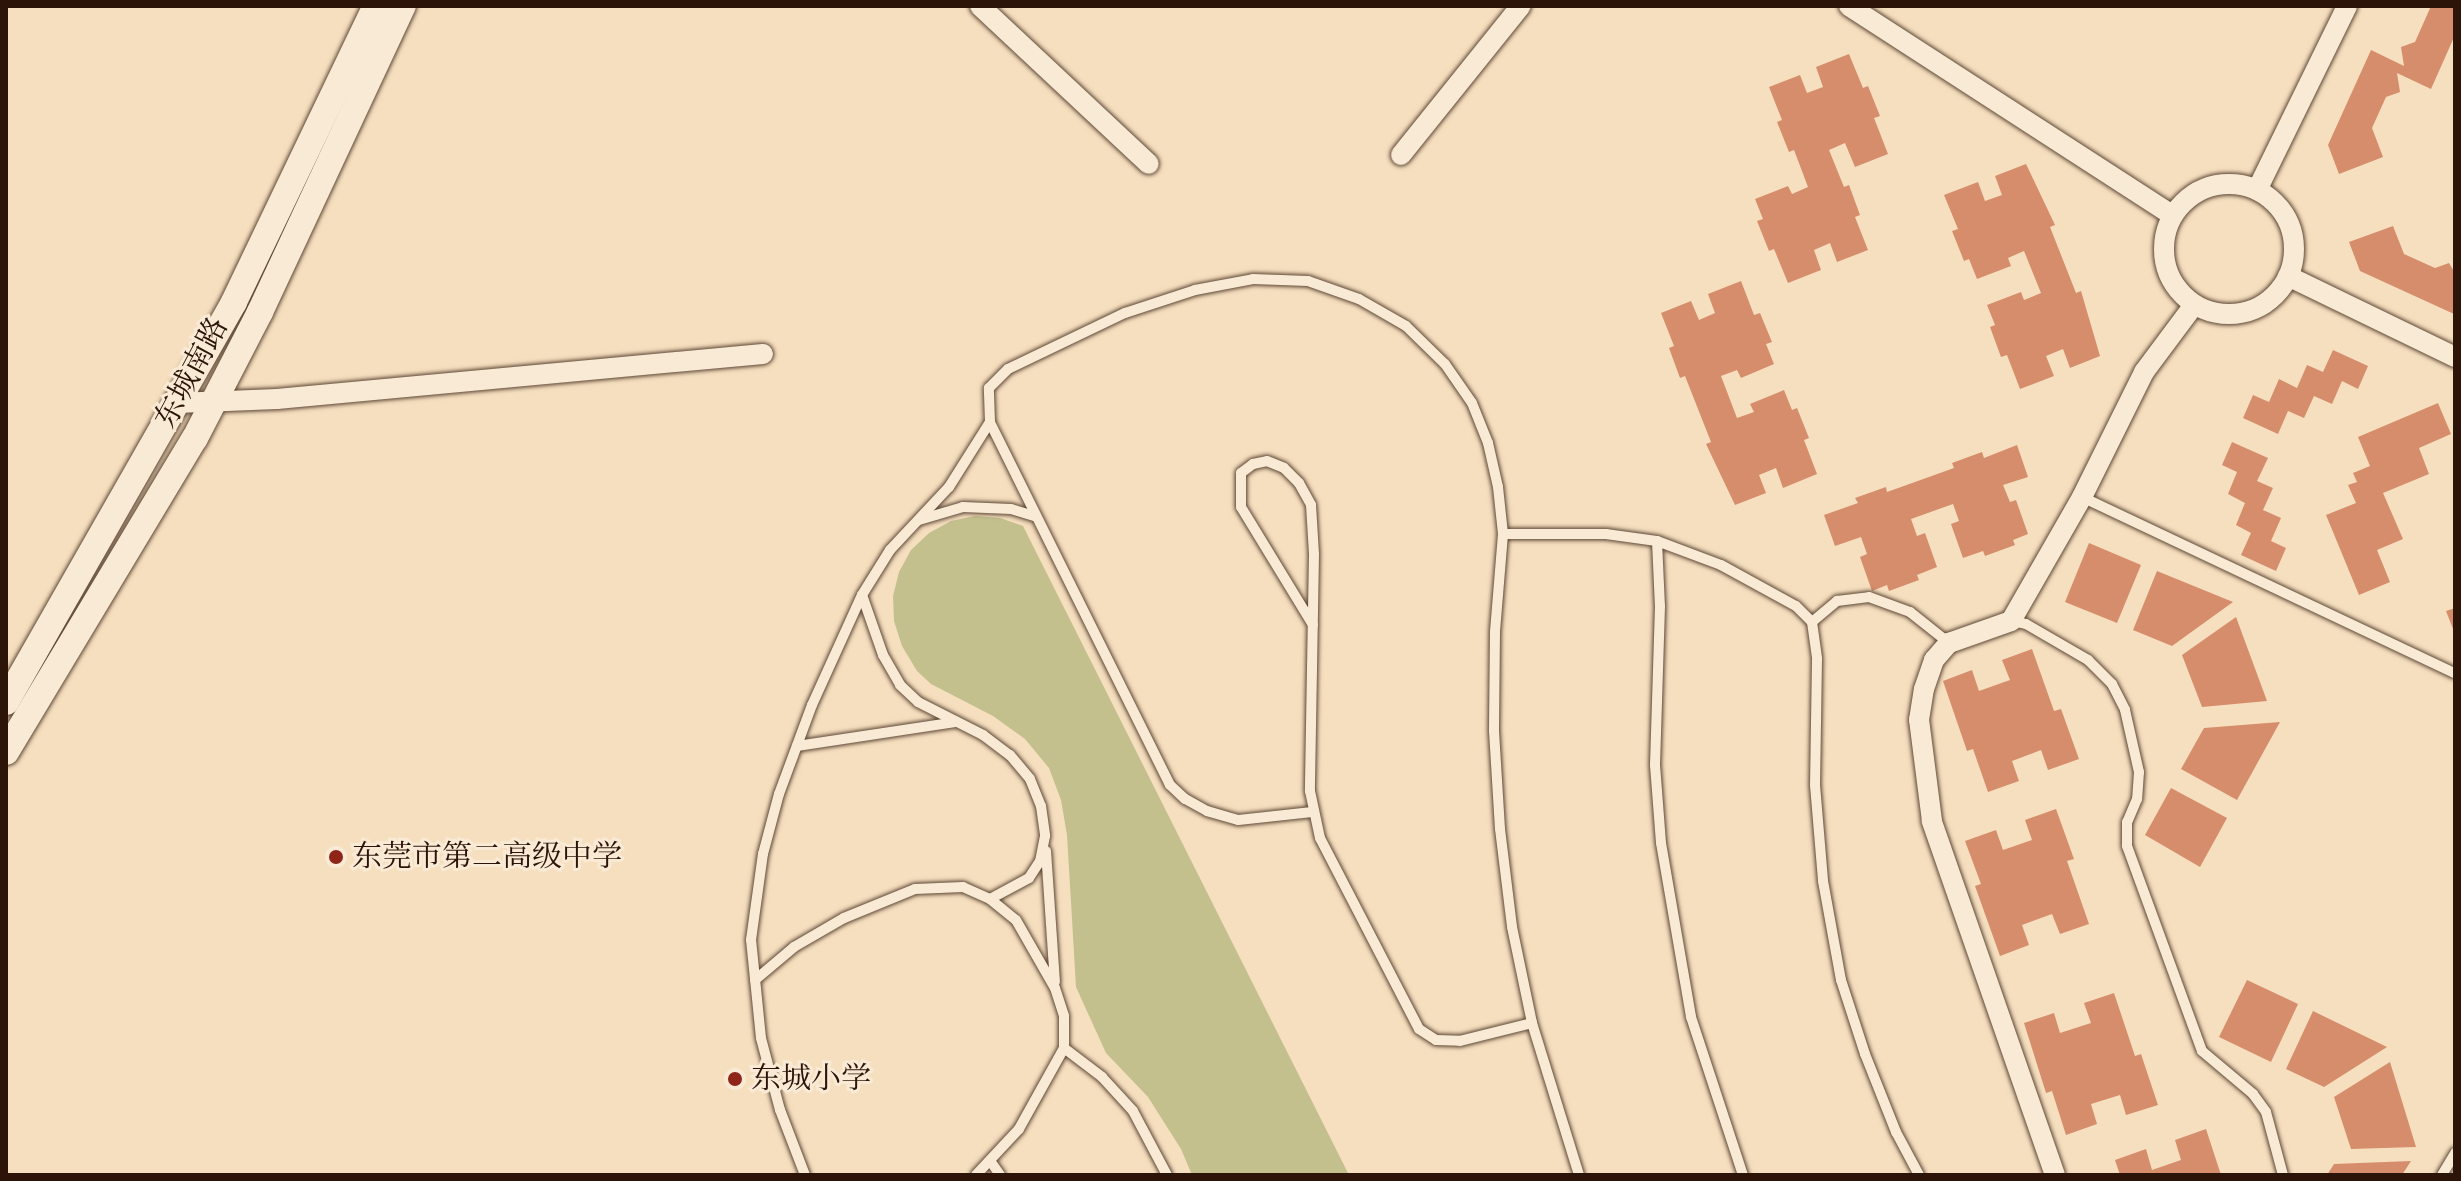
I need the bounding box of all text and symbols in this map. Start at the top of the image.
street label: 东城南路 [148,312,236,434]
place label: 东莞市第二高级中学 [352,839,622,875]
marker: 东莞市第二高级中学 [327,848,345,866]
place label: 东城小学 [751,1061,871,1097]
marker: 东城小学 [726,1070,744,1088]

